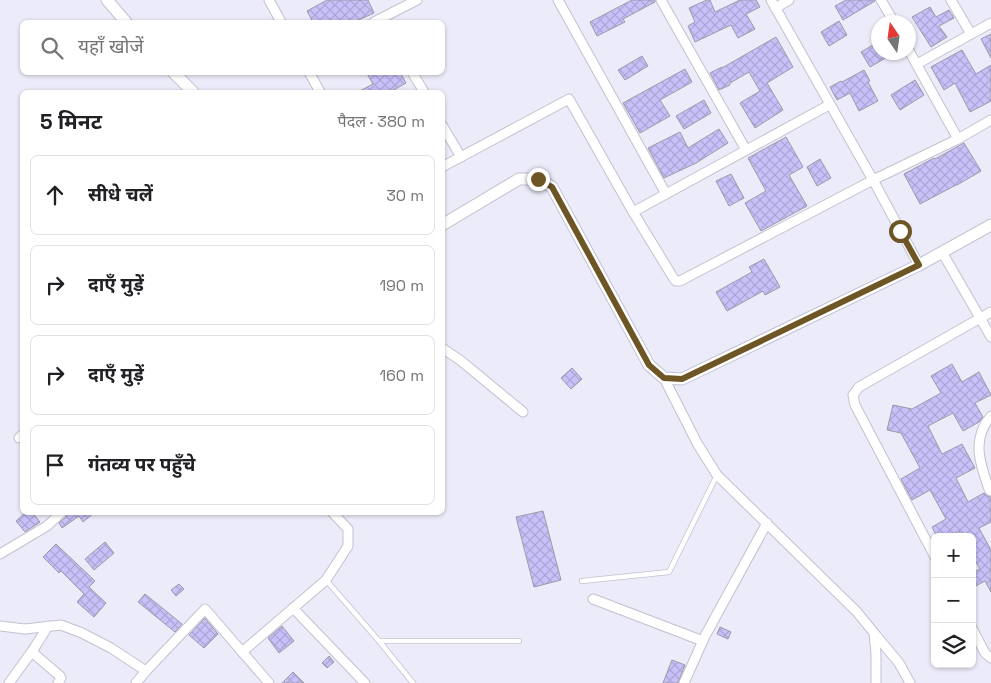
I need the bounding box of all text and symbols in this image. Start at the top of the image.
north arrow [871,15,916,60]
search box [20,20,445,75]
icon: search [38,34,66,62]
text: यहाँ खोजें [78,34,143,59]
text: 5 मिनट [40,108,102,135]
text: पैदल · 380 m [338,111,425,132]
route end [527,168,550,191]
icon: ahead [41,181,69,209]
text: सीधे चलें [88,182,153,207]
text: 30 m [386,185,424,206]
route start [889,220,912,243]
icon: right [41,271,69,299]
text: दाएँ मुड़ें [88,272,144,297]
text: 190 m [379,275,424,296]
icon: right [41,361,69,389]
text: दाएँ मुड़ें [88,362,144,387]
text: 160 m [379,365,424,386]
icon: arrive [41,451,69,479]
text: गंतव्य पर पहुँचे [88,452,195,477]
map controls [931,533,976,668]
button: + [931,533,976,578]
button: − [931,578,976,623]
button: layers [931,623,976,668]

